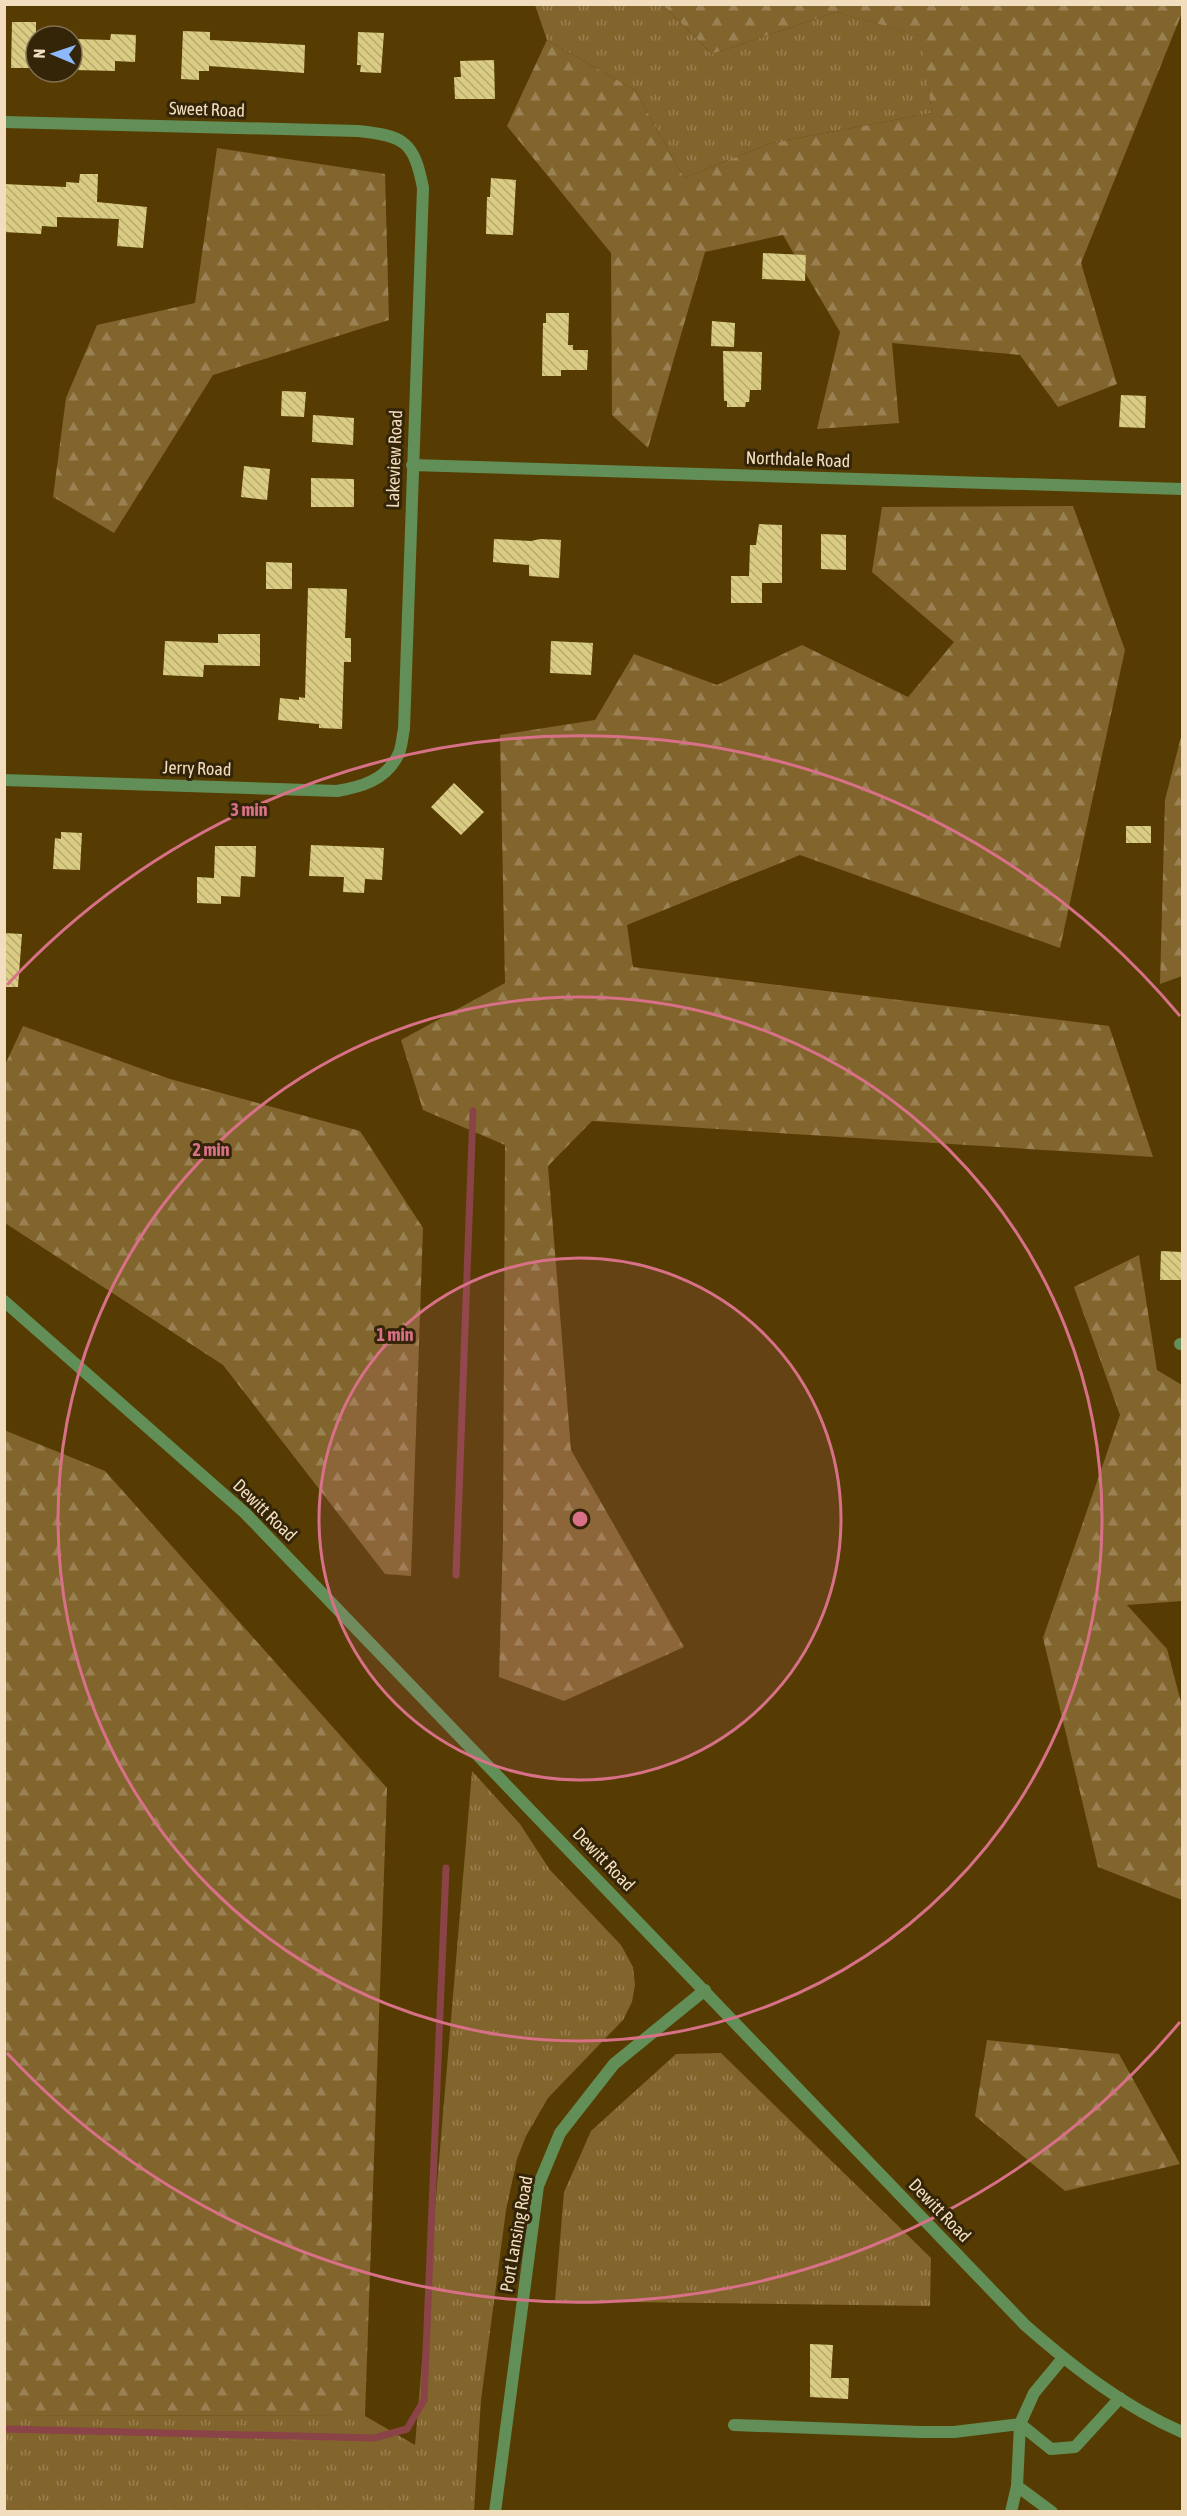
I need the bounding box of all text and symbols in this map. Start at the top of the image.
north arrow [24,24,84,84]
text: N [30,48,48,59]
street label: Sweet Road [169,97,245,121]
street label: Lakeview Road [382,410,406,508]
street label: Northdale Road [745,447,851,471]
street label: Jerry Road [162,756,232,780]
text: 3 min [231,799,268,820]
text: 2 min [193,1139,230,1160]
text: 1 min [377,1324,414,1345]
street label: Dewitt Road [229,1475,301,1545]
centre of rings [570,1509,590,1529]
street label: Dewitt Road [569,1823,639,1895]
street label: Port Lansing Road [495,2174,537,2294]
street label: Dewitt Road [905,2174,975,2246]

